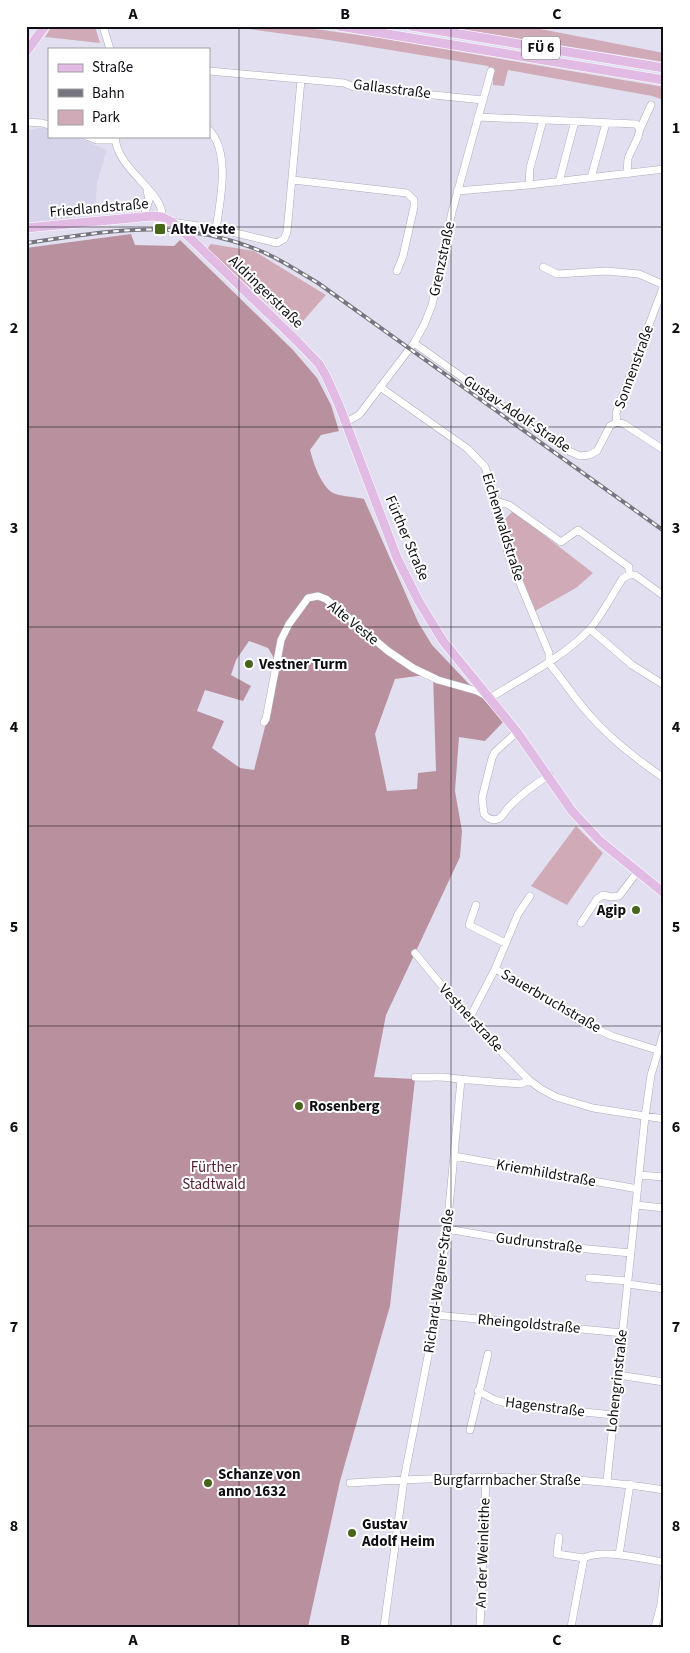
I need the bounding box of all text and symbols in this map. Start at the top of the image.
text: A [127,3,138,25]
text: B [340,3,350,25]
text: C [552,3,562,25]
road number: FÜ 6 [522,36,560,59]
legend [48,48,210,138]
text: Straße [92,57,133,78]
street label: Gallasstraße [352,74,432,104]
text: Bahn [92,83,125,104]
text: Park [92,107,121,128]
text: 1 [10,117,18,139]
text: 1 [672,117,680,139]
street label: Friedlandstraße [49,193,149,223]
place label: Alte Veste [170,219,236,240]
street label: Grenzstraße [424,220,460,298]
marker: Alte Veste [153,222,167,236]
street label: Aldringerstraße [224,251,308,333]
text: 2 [10,317,18,339]
text: 2 [672,317,680,339]
street label: Sonnenstraße [609,322,659,412]
street label: Gustav-Adolf-Straße [459,370,575,458]
street label: Eichenwaldstraße [477,470,529,584]
street label: Fürther Straße [380,492,434,584]
text: 3 [10,517,18,539]
text: 3 [672,517,680,539]
street label: Alte Veste [323,596,383,650]
place label: Vestner Turm [258,654,347,675]
marker: Vestner Turm [243,658,255,670]
text: 4 [10,716,19,738]
text: 4 [672,716,681,738]
place label: Agip [596,900,626,921]
marker: Agip [630,904,642,916]
text: 5 [10,916,18,938]
text: 5 [672,916,680,938]
street label: Sauerbruchstraße [497,964,605,1038]
street label: Vestnerstraße [434,979,508,1057]
place label: Rosenberg [309,1096,380,1117]
marker: Rosenberg [293,1100,305,1112]
text: 6 [10,1116,18,1138]
text: 6 [672,1116,680,1138]
street label: Kriemhildstraße [494,1154,598,1192]
park label: Fürther Stadtwald [182,1157,246,1195]
street label: Richard-Wagner-Straße [418,1208,460,1354]
street label: Gudrunstraße [495,1227,583,1259]
street label: Rheingoldstraße [477,1309,581,1339]
text: 7 [10,1316,18,1338]
text: 7 [672,1316,680,1338]
street label: Lohengrinstraße [601,1329,633,1433]
street label: Hagenstraße [504,1392,586,1422]
place label: Schanze von anno 1632 [218,1464,301,1502]
street label: Burgfarrnbacher Straße [433,1470,581,1491]
marker: Schanze von anno 1632 [202,1477,214,1489]
street label: An der Weinleithe [471,1498,495,1608]
place label: Gustav Adolf Heim [361,1514,435,1552]
text: 8 [10,1515,18,1537]
text: 8 [672,1515,680,1537]
marker: Gustav Adolf Heim [346,1527,358,1539]
text: A [127,1629,138,1651]
text: B [340,1629,350,1651]
text: C [552,1629,562,1651]

